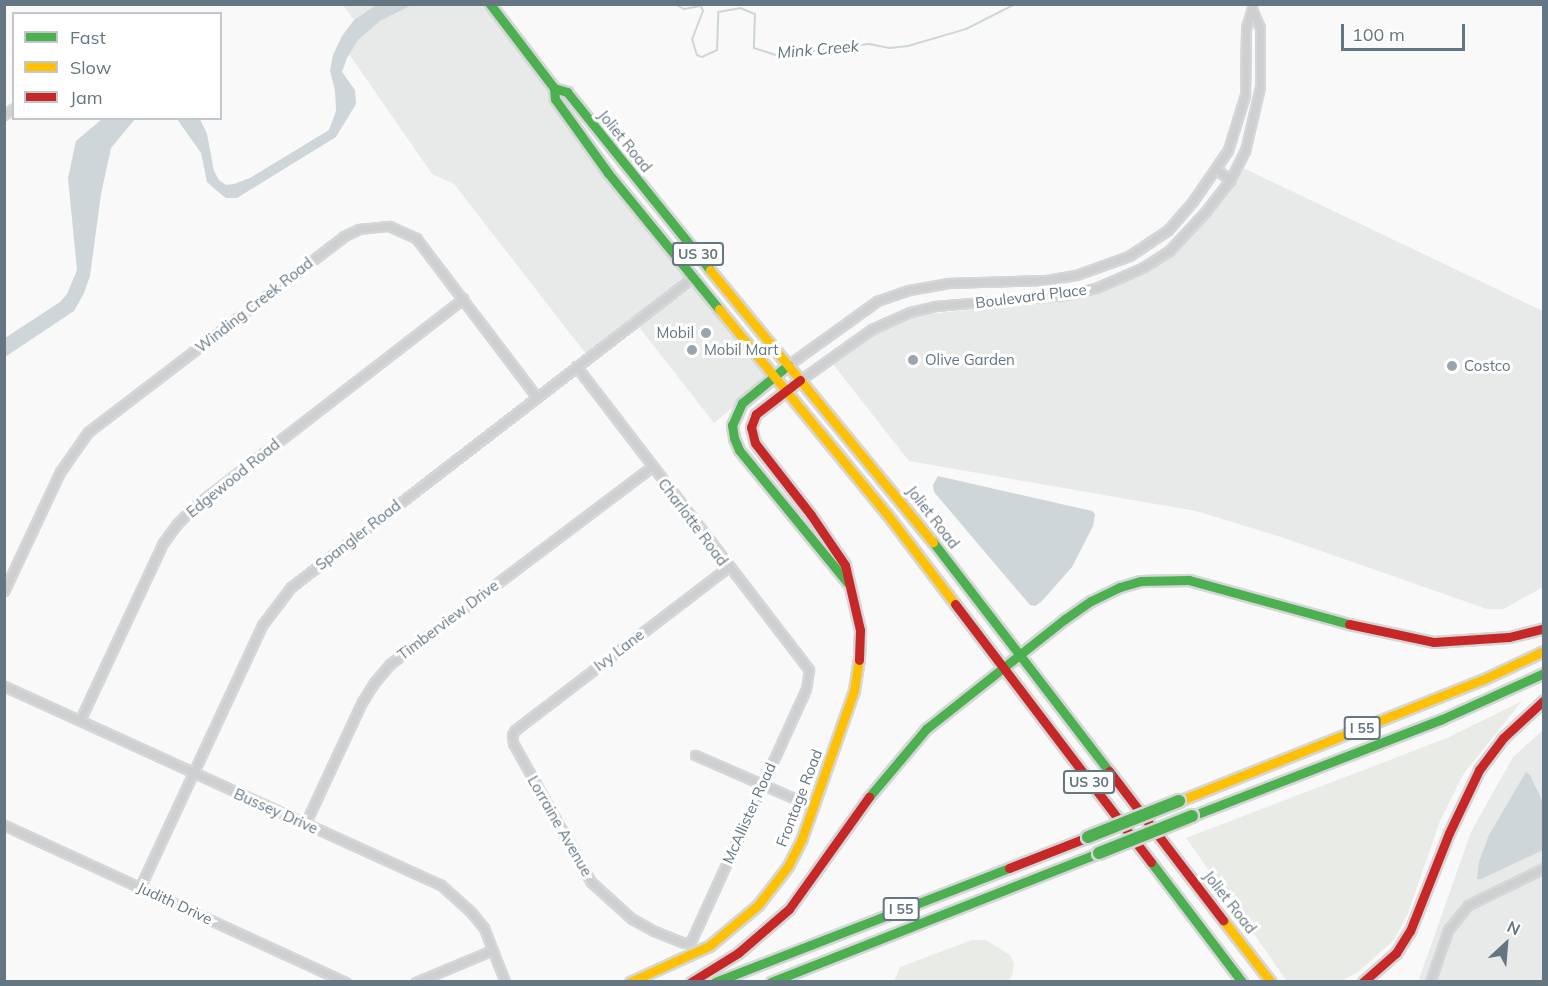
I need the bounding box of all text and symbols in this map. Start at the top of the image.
legend [12,12,222,120]
scale bar [1344,12,1468,50]
text: 100 m [1352,23,1405,46]
text: Fast [70,26,106,49]
water label: Mink Creek [777,36,859,62]
text: Slow [70,56,111,79]
text: Jam [70,86,103,109]
street label: Joliet Road [594,106,656,176]
road number: US 30 [671,243,725,265]
street label: Winding Creek Road [192,254,316,356]
street label: Boulevard Place [974,280,1088,312]
place label: Mobil [656,324,694,342]
marker: Mobil [699,326,713,340]
place label: Mobil Mart [704,341,778,359]
marker: Mobil Mart [685,343,699,357]
place label: Olive Garden [925,351,1015,369]
marker: Olive Garden [906,353,920,367]
place label: Costco [1464,357,1511,375]
marker: Costco [1445,359,1459,373]
street label: Edgewood Road [183,435,283,521]
street label: Charlotte Road [654,475,732,569]
street label: Joliet Road [903,482,963,552]
street label: Spangler Road [312,496,404,574]
street label: Timberview Drive [394,576,502,664]
street label: Ivy Lane [590,625,648,675]
road number: I 55 [1342,717,1382,739]
street label: Frontage Road [772,747,826,849]
street label: McAllister Road [719,760,779,866]
road number: US 30 [1062,771,1116,793]
street label: Lorraine Avenue [524,772,596,880]
street label: Bussey Drive [231,784,321,838]
street label: Joliet Road [1200,867,1260,937]
street label: Judith Drive [135,878,215,928]
road number: I 55 [882,898,920,920]
north arrow [1476,914,1536,974]
text: N [1504,916,1524,939]

